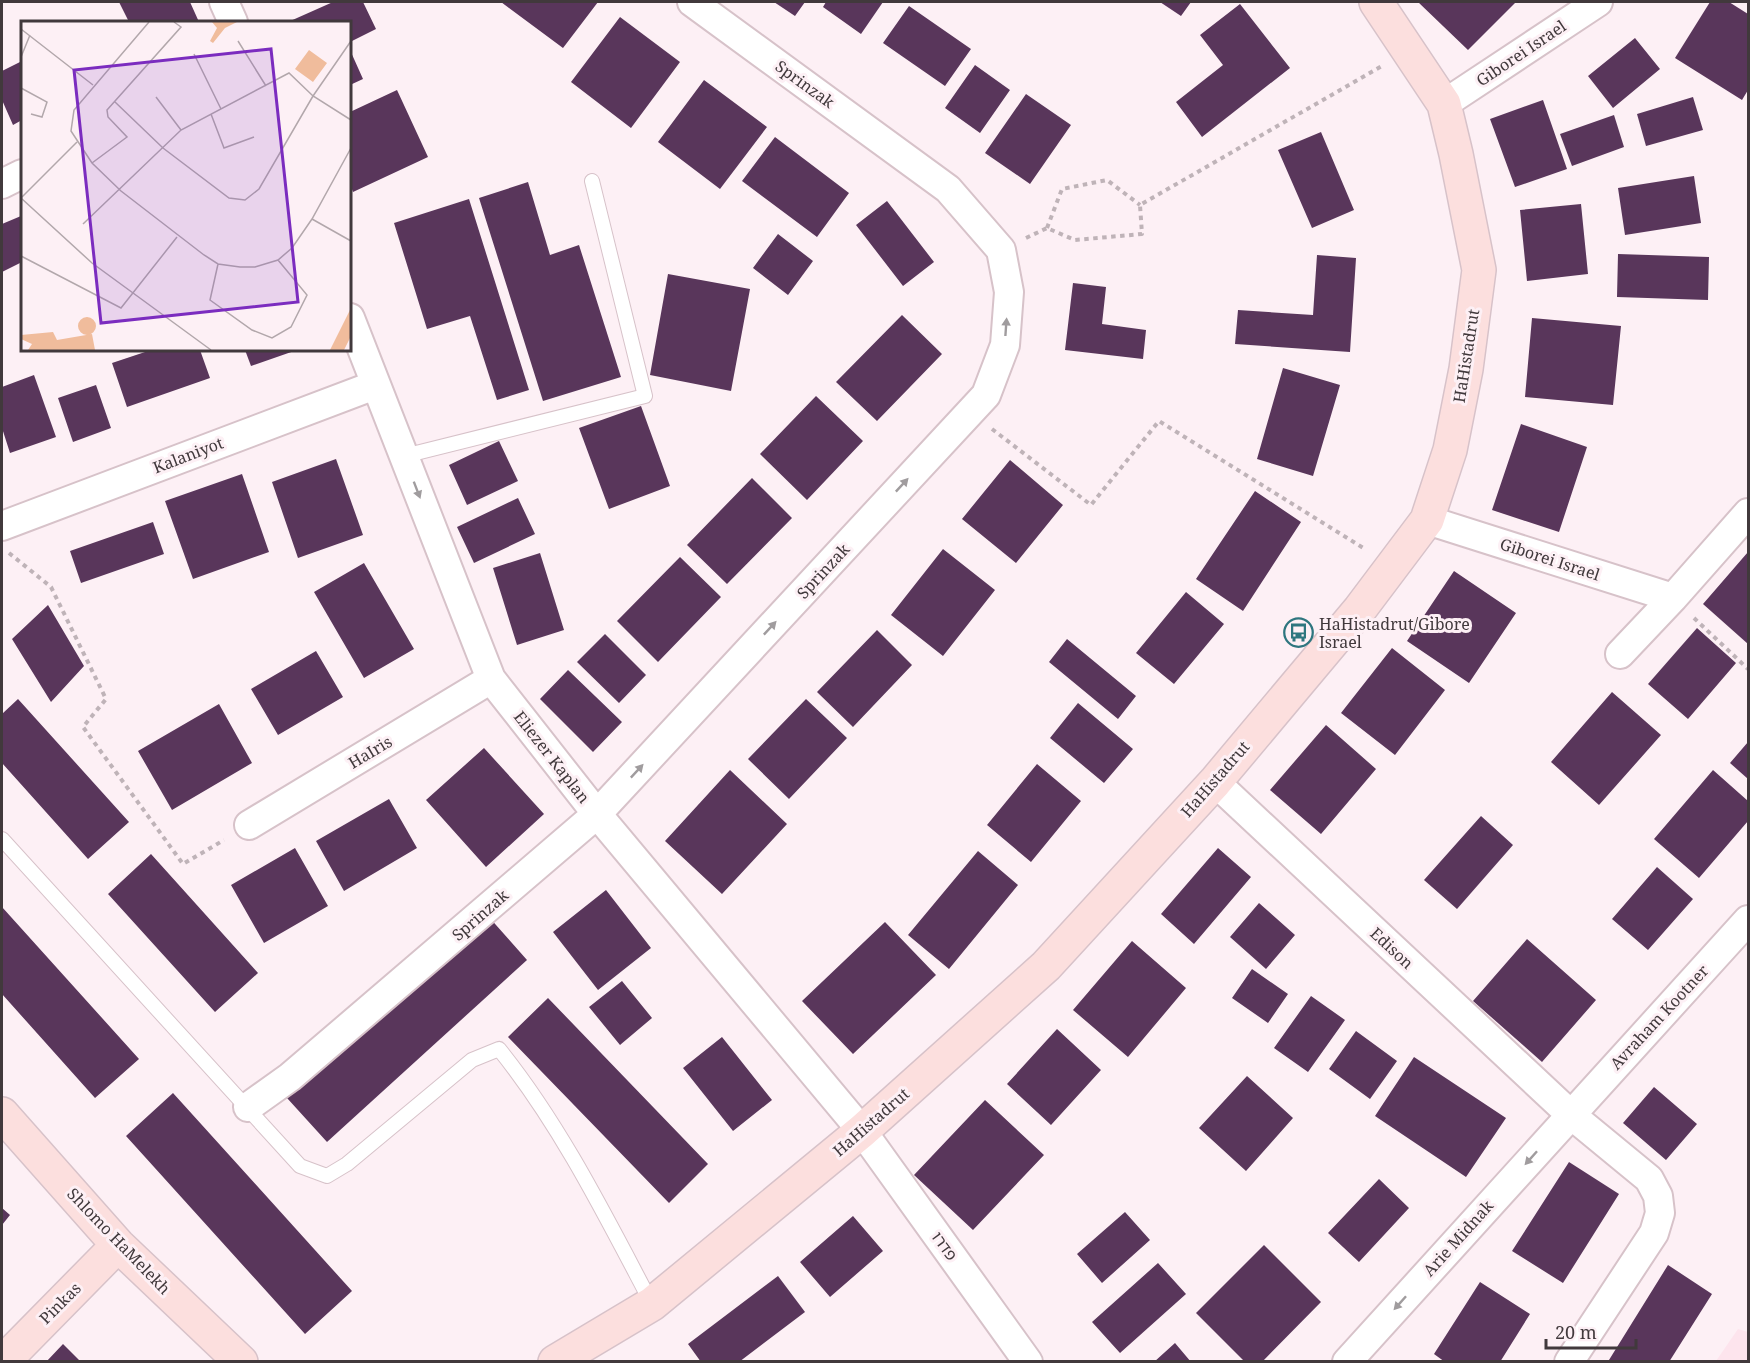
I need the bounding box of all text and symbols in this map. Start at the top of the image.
street label: Giborei Israel [1472,15,1570,91]
inset map [21,21,351,351]
street label: Sprinzak [771,55,840,113]
street label: HaHistadrut [1448,307,1484,404]
one-way arrow [1002,317,1011,336]
street label: Kalaniyot [150,431,227,478]
one-way arrow [895,478,909,493]
one-way arrow [413,481,422,499]
street label: Giborei Israel [1497,532,1603,586]
street label: Sprinzak [792,538,855,603]
place label: HaHistadrut/Gibore Israel [1319,613,1470,653]
bus stop icon: HaHistadrut/Gibore Israel [1282,617,1314,649]
one-way arrow [763,621,777,636]
street label: Eliezer Kaplan [509,706,595,808]
street label: HaIris [344,730,396,774]
street label: HaHistadrut [1176,736,1255,822]
one-way arrow [630,764,644,779]
street label: Sprinzak [447,884,513,946]
street label: Edison [1366,922,1418,974]
street label: Avraham Kootner [1605,960,1714,1074]
street label: HaHistadrut [828,1082,914,1161]
one-way arrow [1525,1150,1538,1165]
street label: Shlomo HaMelekh [63,1183,175,1299]
street label: Arie Midnak [1418,1195,1498,1281]
street label: פדרו [927,1227,963,1265]
street label: Pinkas [34,1277,86,1329]
one-way arrow [1393,1295,1407,1310]
scale bar [1546,1312,1636,1350]
text: 20 m [1555,1320,1597,1344]

